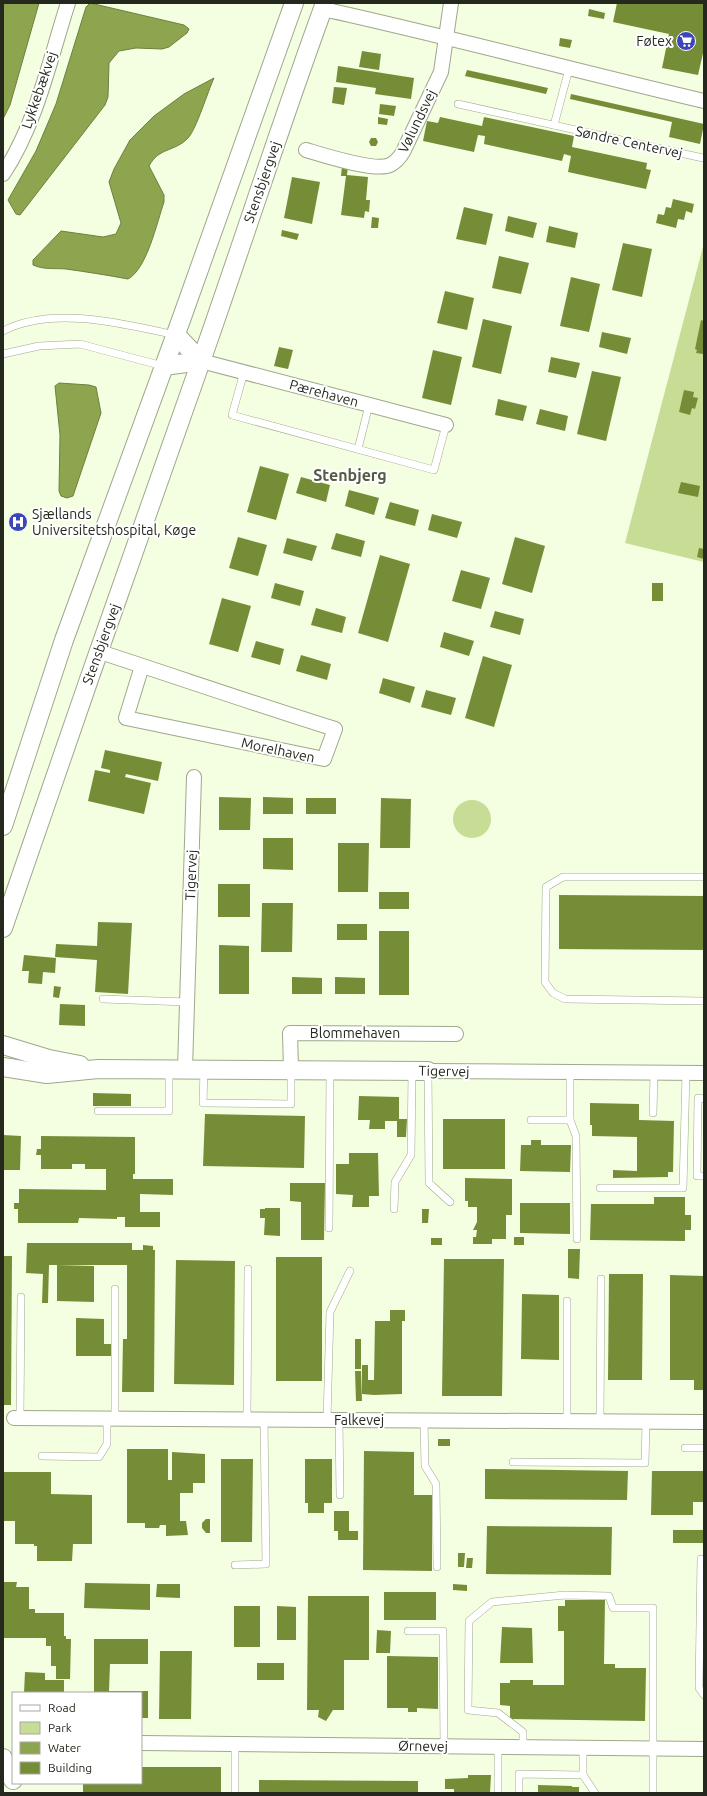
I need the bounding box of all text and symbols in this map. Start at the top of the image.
supermarket icon: Føtex [675,30,697,52]
place label: Føtex [636,33,672,49]
street label: Lykkebækvej [18,49,60,131]
street label: Vølundsvej [395,87,439,155]
street label: Søndre Centervej [574,123,684,161]
street label: Stensbjergvej [241,139,283,225]
street label: Pærehaven [288,376,360,410]
district label: Stenbjerg [313,466,387,484]
place label: Sjællands Universitetshospital, Køge [32,506,196,538]
hospital icon: Sjællands Universitetshospital, Køge [7,511,29,533]
street label: Stensbjergvej [79,601,123,687]
street label: Morelhaven [240,734,316,766]
street label: Tigervej [182,849,200,901]
street label: Blommehaven [310,1025,400,1041]
street label: Tigervej [418,1063,470,1079]
street label: Falkevej [334,1412,384,1428]
legend [12,1692,142,1784]
text: Road [48,1701,76,1714]
text: Park [48,1721,72,1734]
street label: Ørnevej [398,1738,448,1754]
text: Water [48,1741,81,1754]
text: Building [48,1761,92,1774]

